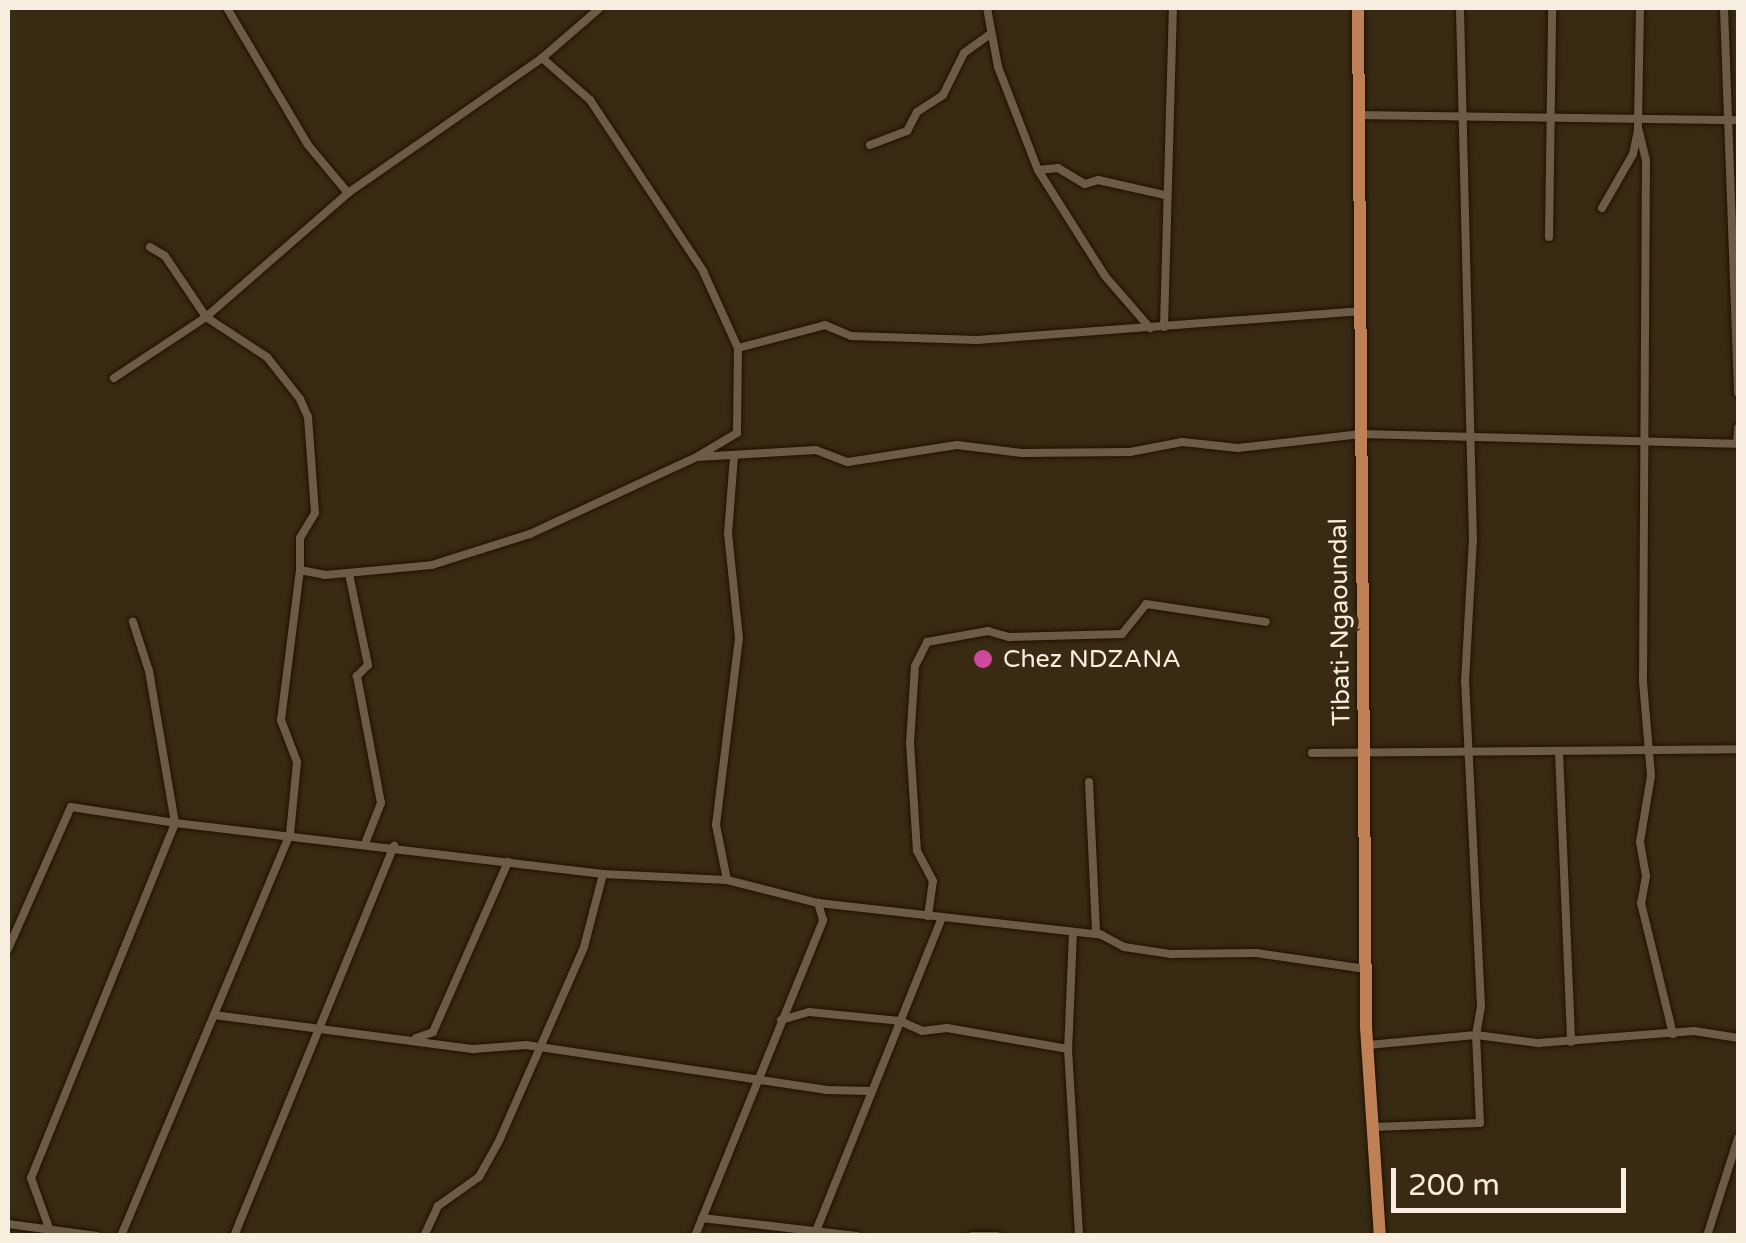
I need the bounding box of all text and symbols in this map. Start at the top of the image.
street label: Tibati-Ngaoundal [1323,518,1357,726]
place label: Chez NDZANA [1003,644,1181,674]
marker: Chez NDZANA [972,648,994,670]
scale bar [1396,1148,1631,1210]
text: 200 m [1408,1167,1500,1204]

